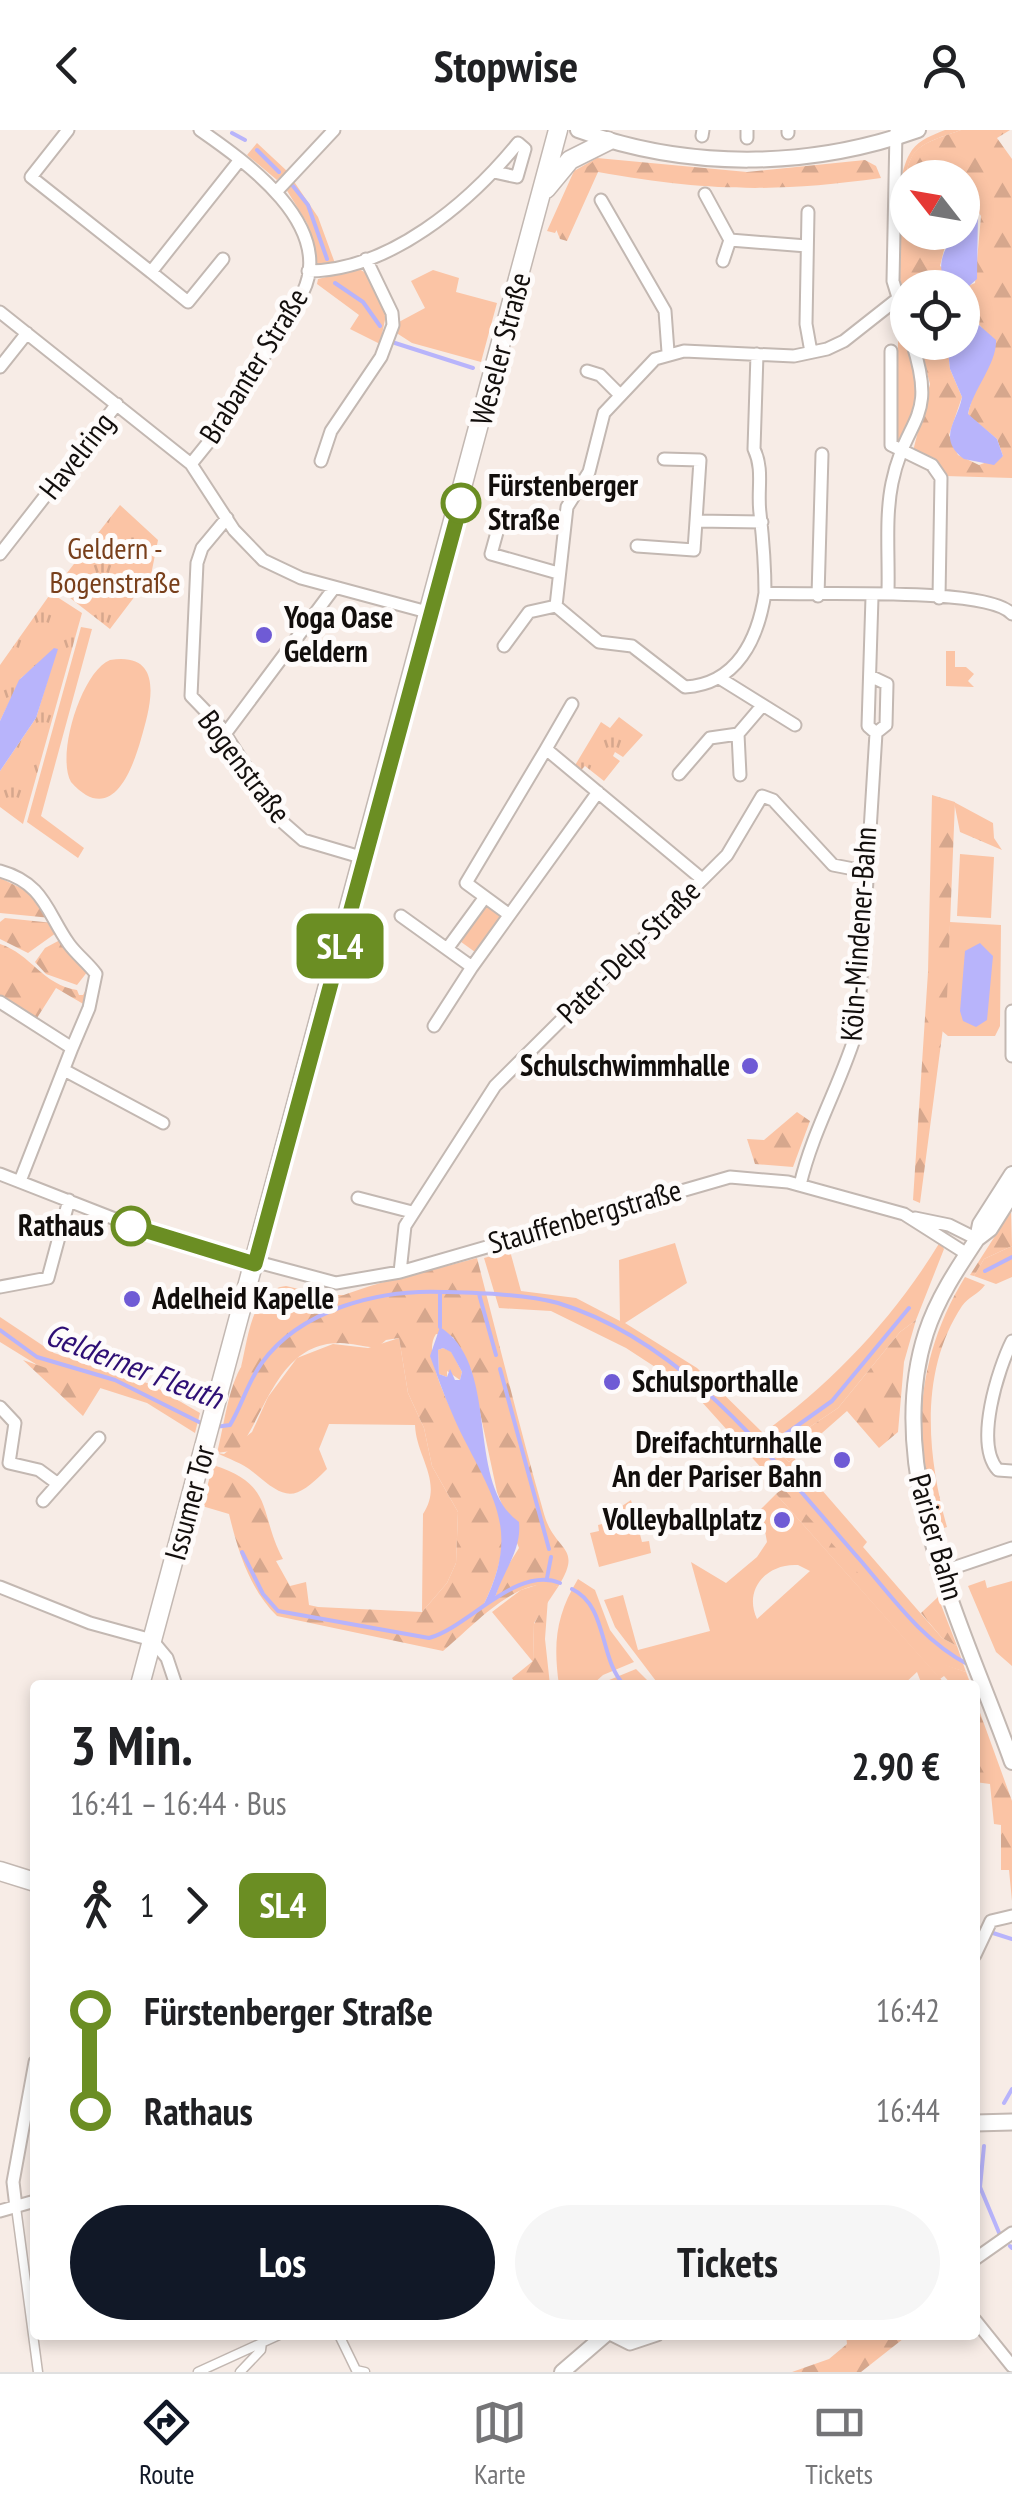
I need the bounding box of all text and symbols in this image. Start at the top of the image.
text: Stopwise [434,36,578,94]
icon: back [40,38,95,93]
icon: person [917,38,972,93]
north arrow [890,160,980,250]
map controls [890,160,980,360]
street label: Weseler Straße [460,268,539,429]
button: locate [890,270,980,360]
street label: Brabanter Straße [190,280,316,450]
street label: Havelring [30,404,122,506]
place label: Fürstenberger Straße [488,465,638,538]
marker: Fürstenberger Straße [442,484,480,522]
park label: Geldern - Bogenstraße [49,528,181,601]
place label: Yoga Oase Geldern [283,597,393,670]
marker: Yoga Oase Geldern [253,624,275,646]
street label: Bogenstraße [190,702,300,830]
street label: Köln-Mindener-Bahn [831,825,884,1042]
street label: Pater-Delp-Straße [548,871,708,1031]
line badge: SL4 [282,914,398,978]
text: SL4 [317,923,363,969]
place label: Schulschwimmhalle [520,1045,730,1084]
marker: Schulschwimmhalle [739,1055,761,1077]
street label: Stauffenbergstraße [484,1169,686,1262]
place label: Rathaus [18,1205,104,1244]
marker: Rathaus [112,1207,150,1245]
place label: Adelheid Kapelle [151,1278,334,1317]
marker: Adelheid Kapelle [121,1288,143,1310]
water label: Gelderner Fleuth [40,1312,230,1419]
place label: Schulsporthalle [632,1361,799,1400]
marker: Schulsporthalle [601,1371,623,1393]
place label: Dreifachturnhalle An der Pariser Bahn [611,1422,822,1495]
street label: Issumer Tor [155,1440,223,1564]
marker: Dreifachturnhalle An der Pariser Bahn [831,1449,853,1471]
street label: Pariser Bahn [901,1469,974,1604]
place label: Volleyballplatz [602,1499,762,1538]
marker: Volleyballplatz [771,1509,793,1531]
text: 3 Min. [70,1709,193,1780]
text: 2.90 € [851,1741,940,1790]
text: 16:41 – 16:44 · Bus [70,1782,287,1824]
icon: walk [70,1878,125,1933]
icon: forward [169,1878,224,1933]
text: SL4 [259,1882,306,1928]
text: 1 [140,1884,154,1926]
text: Fürstenberger Straße [144,1986,433,2035]
text: 16:42 [876,1989,940,2031]
text: Rathaus [144,2086,253,2135]
text: 16:44 [876,2089,940,2131]
button: Los [70,2205,495,2320]
button: Tickets [515,2205,940,2320]
tab: Route [139,2395,195,2492]
tab: Karte [472,2395,527,2492]
tab: Tickets [805,2395,873,2492]

